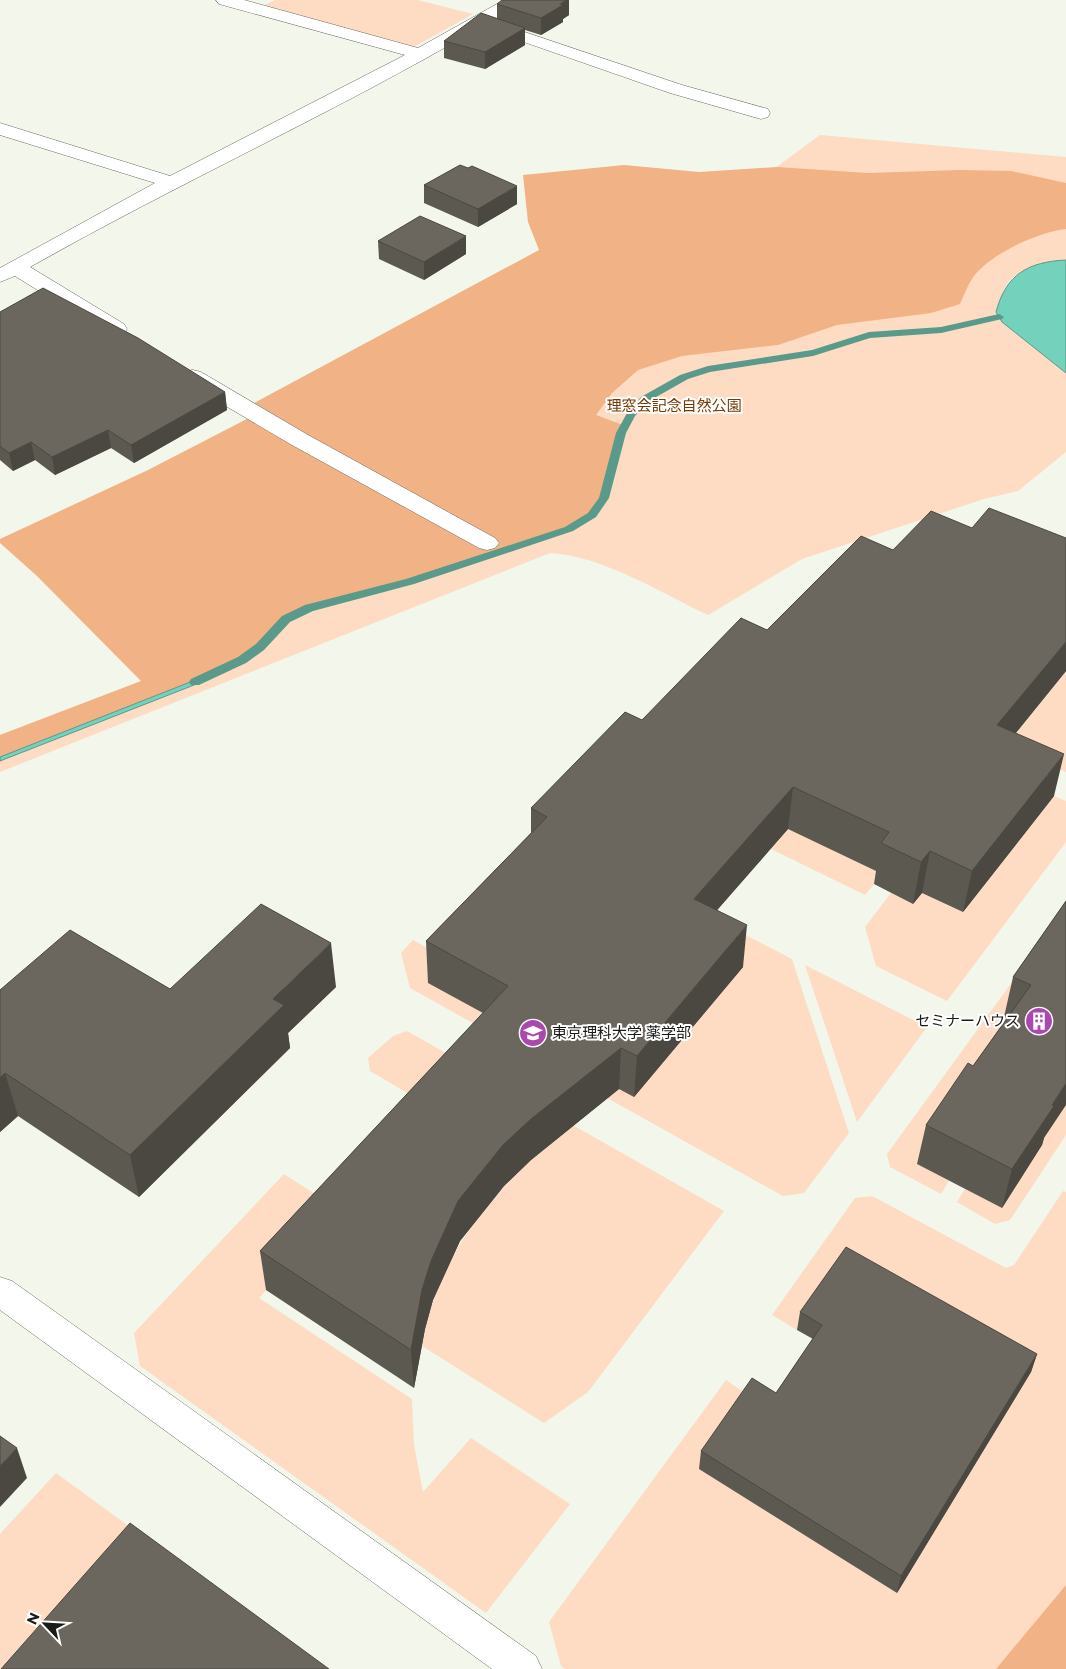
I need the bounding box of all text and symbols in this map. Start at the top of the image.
park label: 理窓会記念自然公園 [606,396,742,415]
building icon: セミナーハウス [1024,1006,1054,1036]
place label: セミナーハウス [915,1011,1020,1030]
school or university icon: 東京理科大学 薬学部 [518,1018,548,1048]
place label: 東京理科大学 薬学部 [552,1023,691,1042]
north arrow [20,1599,70,1649]
text: N [23,1610,44,1627]

